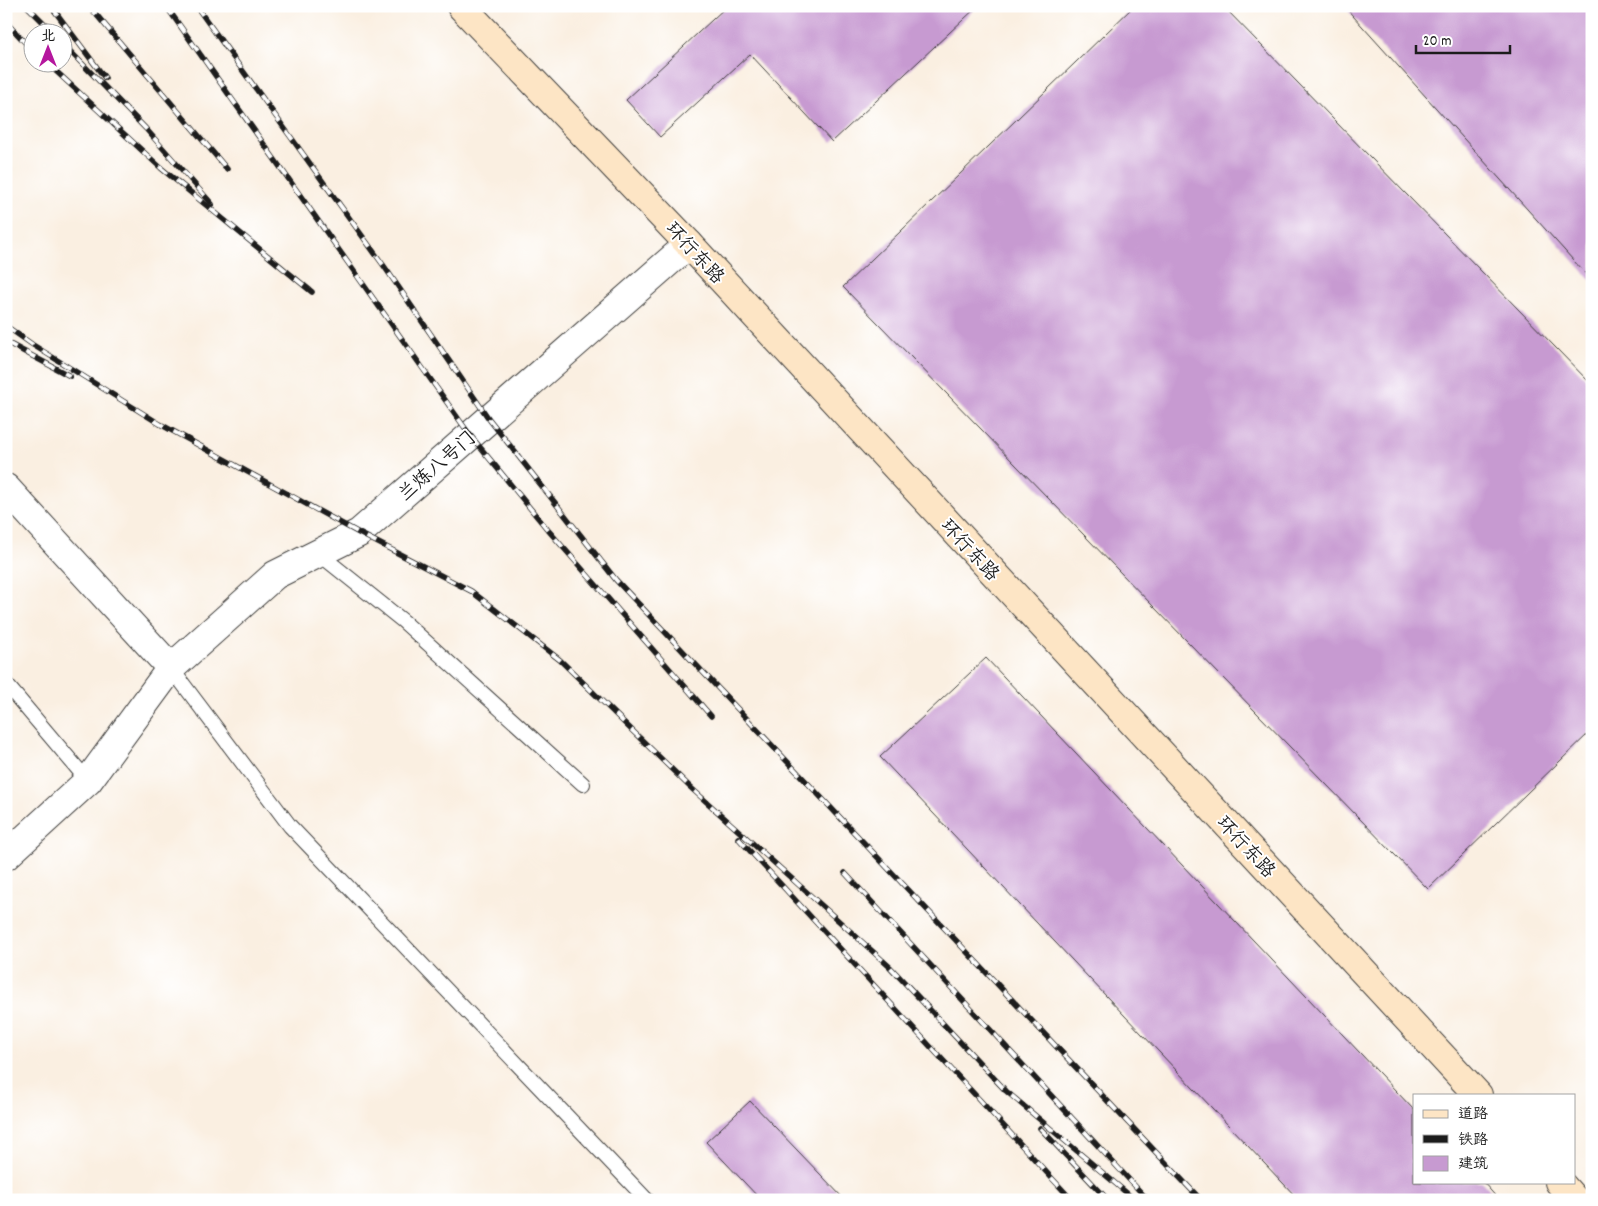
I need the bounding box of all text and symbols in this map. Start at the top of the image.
north arrow [22,22,72,72]
scale bar [1416,22,1509,54]
text: 北 [41,27,55,47]
text: 20 m [1423,31,1451,53]
street label: 环行东路 [658,217,729,291]
street label: 兰炼八号门 [394,426,483,509]
street label: 环行东路 [933,514,1004,588]
street label: 环行东路 [1209,811,1280,885]
legend [1413,1094,1576,1184]
text: 道路 [1458,1104,1488,1126]
text: 铁路 [1458,1130,1488,1152]
text: 建筑 [1458,1154,1488,1176]

